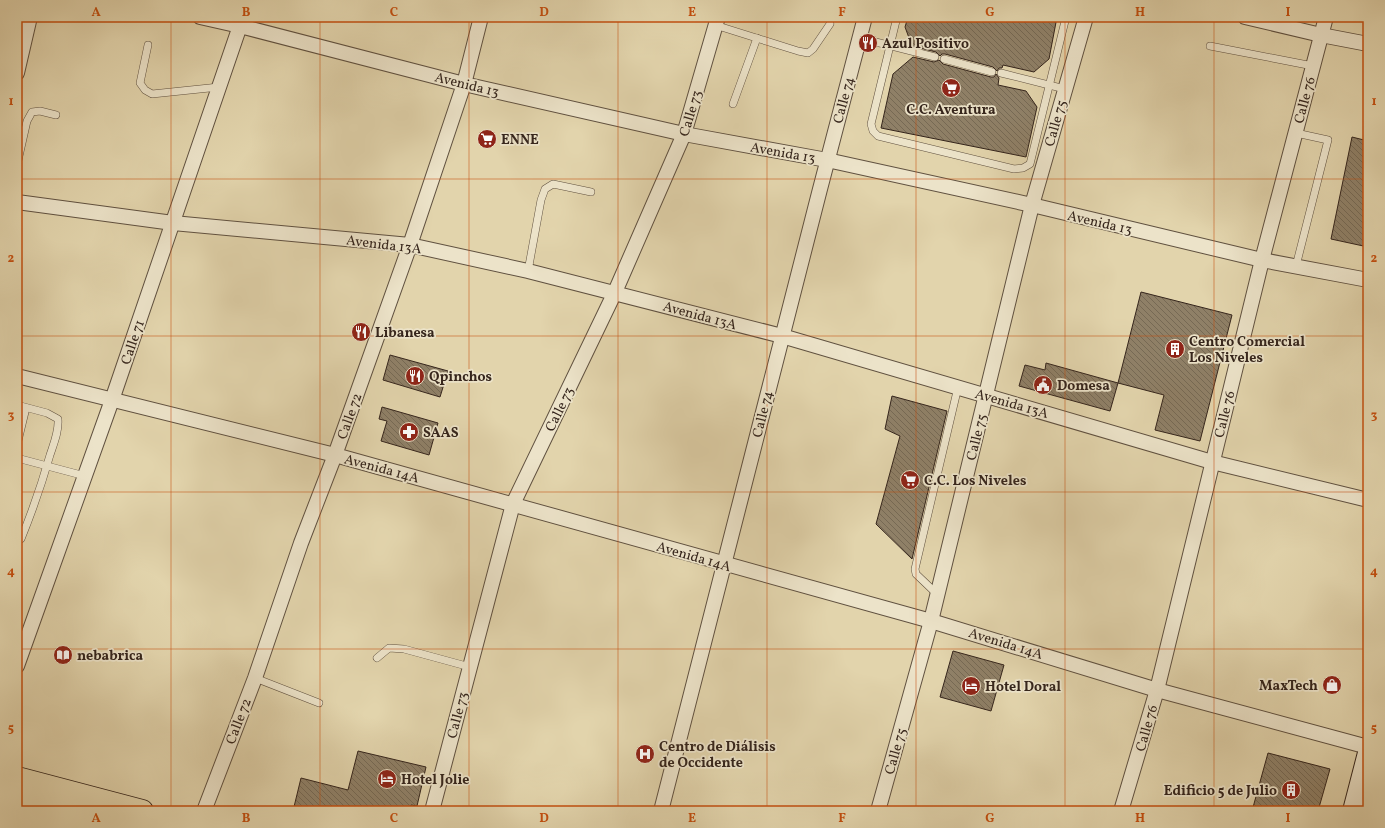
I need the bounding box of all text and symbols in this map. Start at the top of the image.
text: A [91,4,101,22]
text: B [242,4,251,22]
text: C [390,4,398,22]
text: D [539,4,549,22]
text: E [688,4,696,22]
text: F [838,4,846,22]
text: G [985,4,995,22]
text: H [1135,4,1145,22]
text: I [1286,4,1291,22]
restaurant icon: Azul Positivo [857,32,879,54]
place label: Azul Positivo [882,35,969,54]
street label: Avenida 13 [432,68,501,103]
street label: Calle 74 [829,75,860,126]
street label: Calle 76 [1290,75,1321,126]
supermarket icon: C.C. Aventura [940,77,962,99]
street label: Calle 73 [675,88,707,139]
text: 1 [8,93,14,111]
text: 1 [1371,93,1377,111]
street label: Calle 75 [1041,98,1072,149]
place label: C.C. Aventura [906,101,996,120]
supermarket icon: ENNE [476,128,498,150]
place label: ENNE [501,131,539,150]
street label: Avenida 13 [749,138,817,169]
street label: Avenida 13 [1065,207,1134,240]
street label: Avenida 13A [345,231,423,260]
text: 2 [8,250,15,268]
text: 2 [1371,250,1378,268]
street label: Avenida 13A [661,297,739,335]
street label: Calle 71 [117,318,150,367]
restaurant icon: Libanesa [350,321,372,343]
place label: Libanesa [375,324,435,343]
place label: Centro Comercial Los Niveles [1189,333,1305,368]
building icon: Centro Comercial Los Niveles [1164,338,1186,360]
restaurant icon: Qpinchos [404,365,426,387]
place label: Qpinchos [429,368,492,387]
public building icon: Domesa [1032,374,1054,396]
place label: Domesa [1057,377,1110,396]
street label: Calle 73 [541,384,579,435]
street label: Avenida 13A [973,385,1051,424]
street label: Calle 74 [748,389,778,440]
street label: Calle 76 [1210,389,1240,440]
street label: Calle 72 [333,391,368,442]
text: 3 [8,407,15,425]
text: 3 [1371,407,1378,425]
street label: Calle 75 [962,412,992,463]
pharmacy icon: SAAS [398,421,420,443]
place label: SAAS [423,424,459,443]
street label: Avenida 14A [342,450,421,489]
supermarket icon: C.C. Los Niveles [899,469,921,491]
place label: C.C. Los Niveles [924,472,1026,491]
street label: Avenida 14A [654,538,733,577]
text: 4 [7,563,15,581]
text: 4 [1370,563,1378,581]
street label: Avenida 14A [966,624,1045,665]
library icon: nebabrica [52,644,74,666]
place label: nebabrica [77,647,143,666]
shop icon: MaxTech [1321,674,1343,696]
hotel icon: Hotel Doral [960,675,982,697]
place label: MaxTech [1259,677,1318,696]
place label: Hotel Doral [985,678,1061,697]
street label: Calle 73 [443,690,474,741]
street label: Calle 72 [222,696,257,747]
street label: Calle 76 [1132,703,1163,754]
text: 5 [8,720,14,738]
text: 5 [1371,720,1377,738]
street label: Calle 75 [881,726,912,777]
place label: Centro de Diálisis de Occidente [659,738,776,773]
hospital icon: Centro de Diálisis de Occidente [634,743,656,765]
hotel icon: Hotel Jolie [376,768,398,790]
place label: Hotel Jolie [401,771,469,790]
building icon: Edificio 5 de Julio [1280,779,1302,801]
place label: Edificio 5 de Julio [1164,782,1277,801]
text: A [91,810,101,828]
text: B [242,810,251,828]
text: C [390,810,398,828]
text: D [539,810,549,828]
text: E [688,810,696,828]
text: F [838,810,846,828]
text: G [985,810,995,828]
text: H [1135,810,1145,828]
text: I [1286,810,1291,828]

